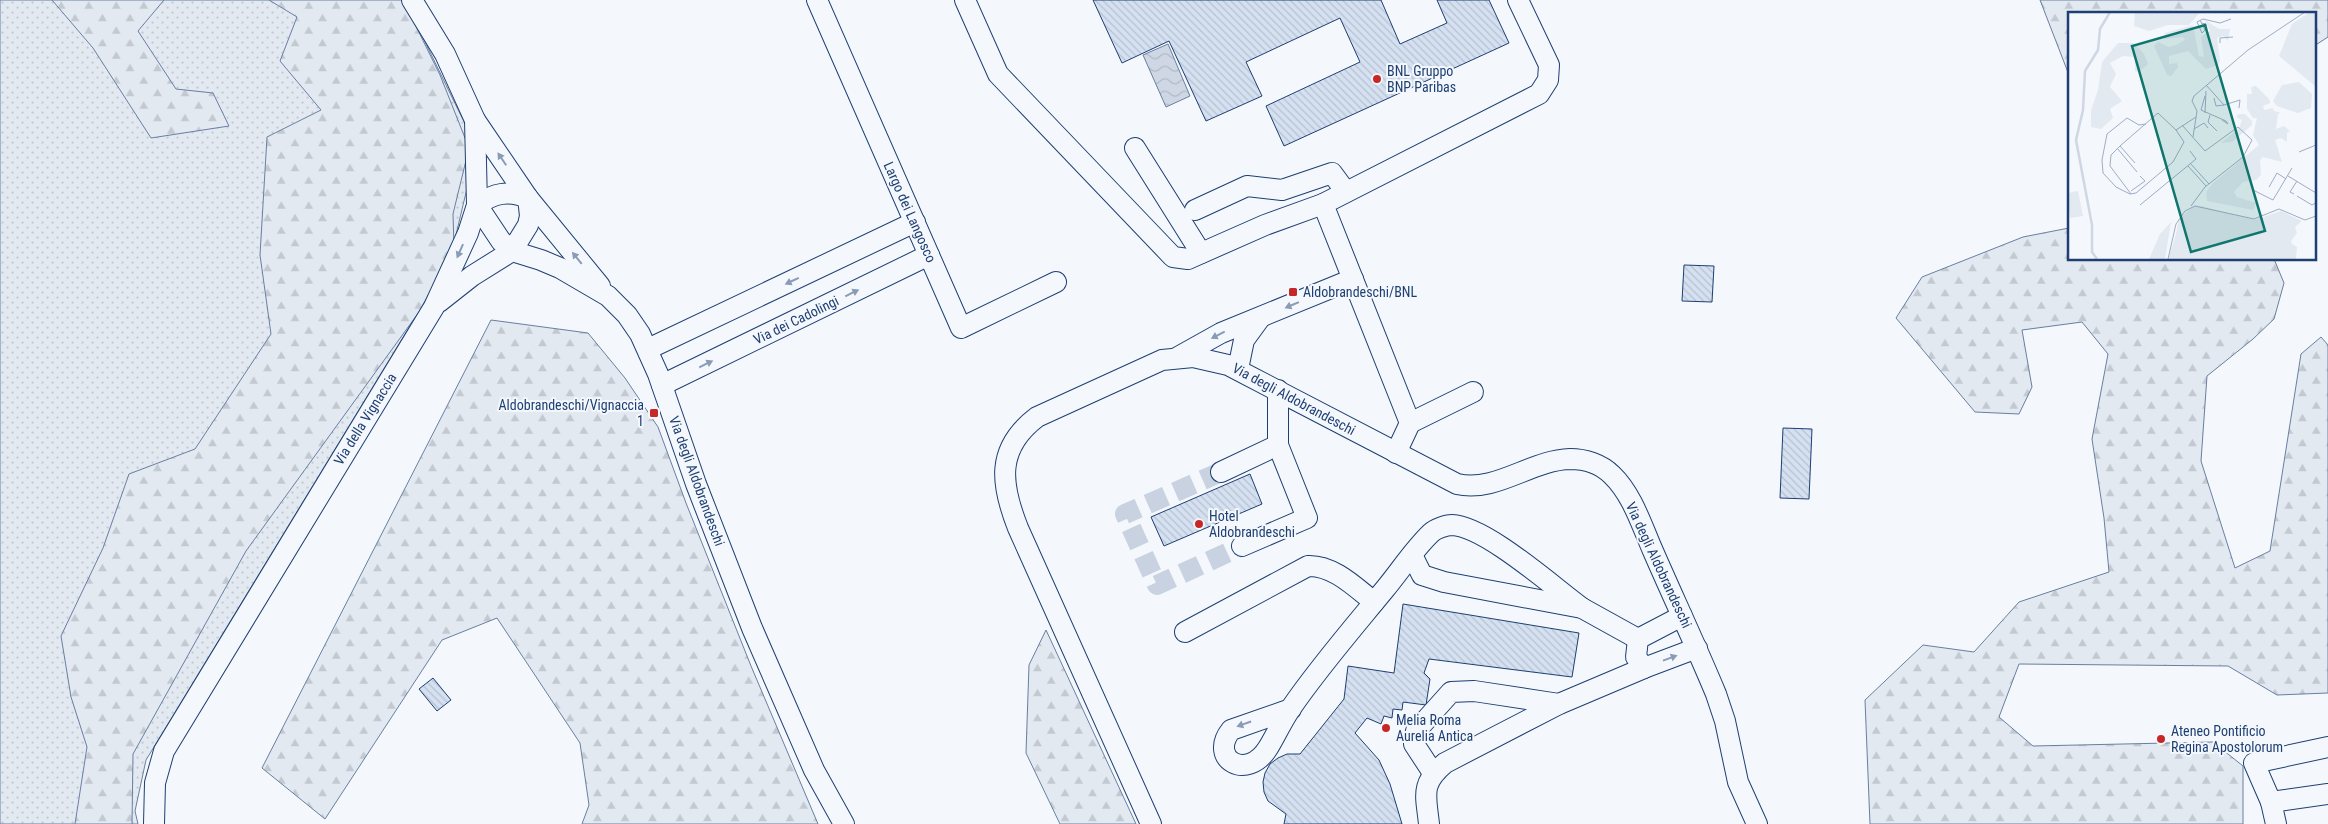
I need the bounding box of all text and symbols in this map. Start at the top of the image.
inset map [2068,12,2316,260]
place label: BNL Gruppo BNP Paribas [1387,63,1456,95]
marker: BNL Gruppo BNP Paribas [1371,73,1383,85]
one-way arrow [497,152,507,165]
street label: Largo dei Langosco [881,159,939,265]
one-way arrow [455,244,463,258]
one-way arrow [572,252,583,265]
one-way arrow [784,277,799,285]
place label: Aldobrandeschi/BNL [1303,284,1417,300]
marker: Aldobrandeschi/BNL [1287,286,1299,298]
one-way arrow [845,289,859,297]
street label: Via dei Cadolingi [751,292,841,348]
one-way arrow [1285,301,1299,309]
one-way arrow [1211,331,1225,339]
one-way arrow [699,360,713,368]
street label: Via degli Aldobrandeschi [1230,360,1358,438]
street label: Via della Vignaccia [330,370,400,468]
place label: Aldobrandeschi/Vignaccia 1 [499,397,644,429]
marker: Aldobrandeschi/Vignaccia 1 [648,407,660,419]
street label: Via degli Aldobrandeschi [666,414,728,548]
street label: Via degli Aldobrandeschi [1623,500,1695,630]
place label: Hotel Aldobrandeschi [1209,508,1295,540]
marker: Hotel Aldobrandeschi [1193,518,1205,530]
one-way arrow [1663,654,1678,662]
place label: Melia Roma Aurelia Antica [1396,712,1473,744]
one-way arrow [1237,721,1252,728]
marker: Melia Roma Aurelia Antica [1380,722,1392,734]
place label: Ateneo Pontificio Regina Apostolorum [2171,723,2283,755]
marker: Ateneo Pontificio Regina Apostolorum [2155,733,2167,745]

